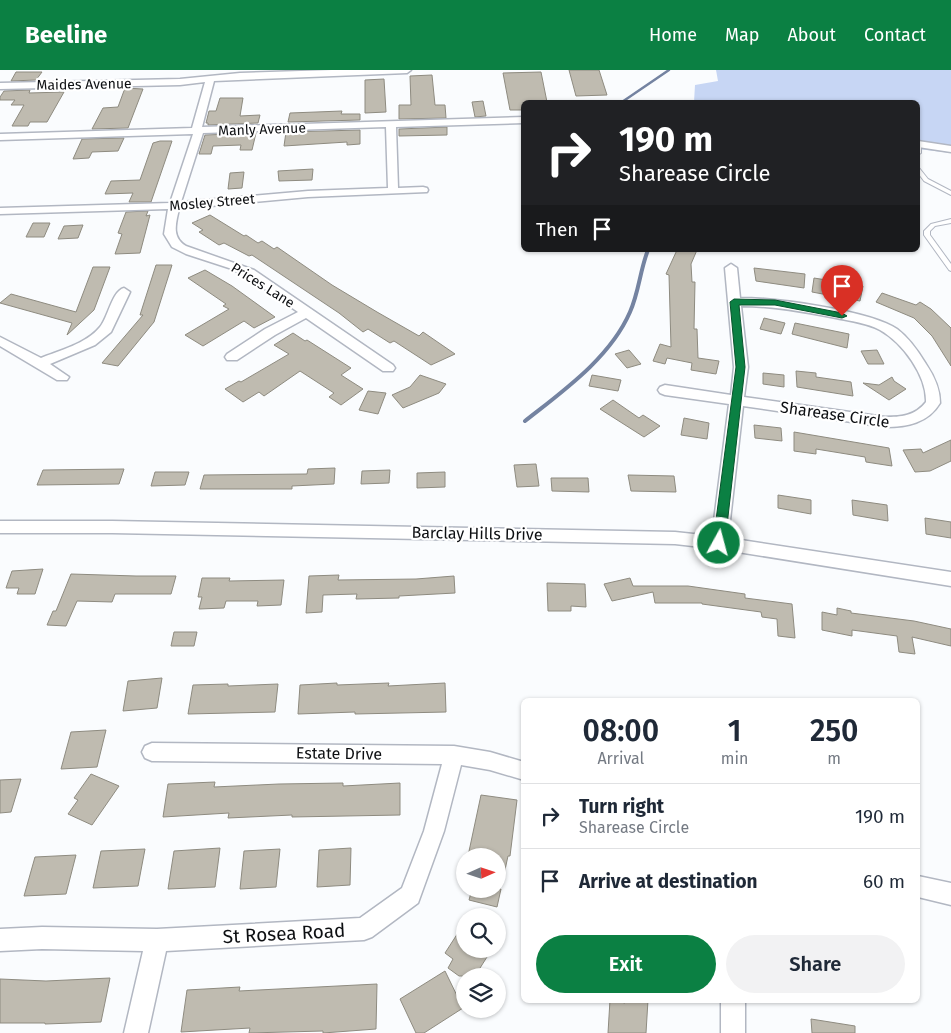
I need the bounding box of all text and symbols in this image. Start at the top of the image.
text: Beeline [25,21,107,49]
text: Home [649,24,697,46]
text: Map [725,24,759,46]
text: About [787,24,836,46]
text: Contact [864,24,926,46]
street label: Maides Avenue [36,75,132,94]
text: 190 m [619,118,713,160]
street label: Manly Avenue [218,119,306,140]
icon: right [536,120,601,185]
text: Sharease Circle [619,160,771,187]
street label: Mosley Street [169,190,256,215]
icon: arrive [588,215,616,243]
text: Then [536,218,578,241]
street label: Prices Lane [228,259,298,312]
pin [821,265,863,316]
icon: arrive [828,272,856,300]
street label: Sharease Circle [779,397,891,432]
position arrow [692,516,744,568]
street label: Barclay Hills Drive [411,523,543,544]
text: 08:00 [583,713,659,749]
text: 1 [728,713,741,749]
text: 250 [810,713,858,749]
street label: Estate Drive [296,743,382,764]
text: Arrival [597,749,644,768]
text: min [721,749,748,768]
text: m [827,749,841,768]
text: Turn right [579,795,664,818]
icon: right [536,802,564,830]
text: 190 m [855,805,905,828]
text: Sharease Circle [579,818,689,837]
north arrow [456,848,506,898]
map controls [456,848,506,1018]
icon: arrive [536,867,564,895]
text: Arrive at destination [579,870,758,893]
text: 60 m [863,870,905,893]
button: search [456,908,506,958]
street label: St Rosea Road [222,919,346,948]
button: Exit [536,935,716,993]
button: Share [726,935,905,993]
button: layers [456,968,506,1018]

